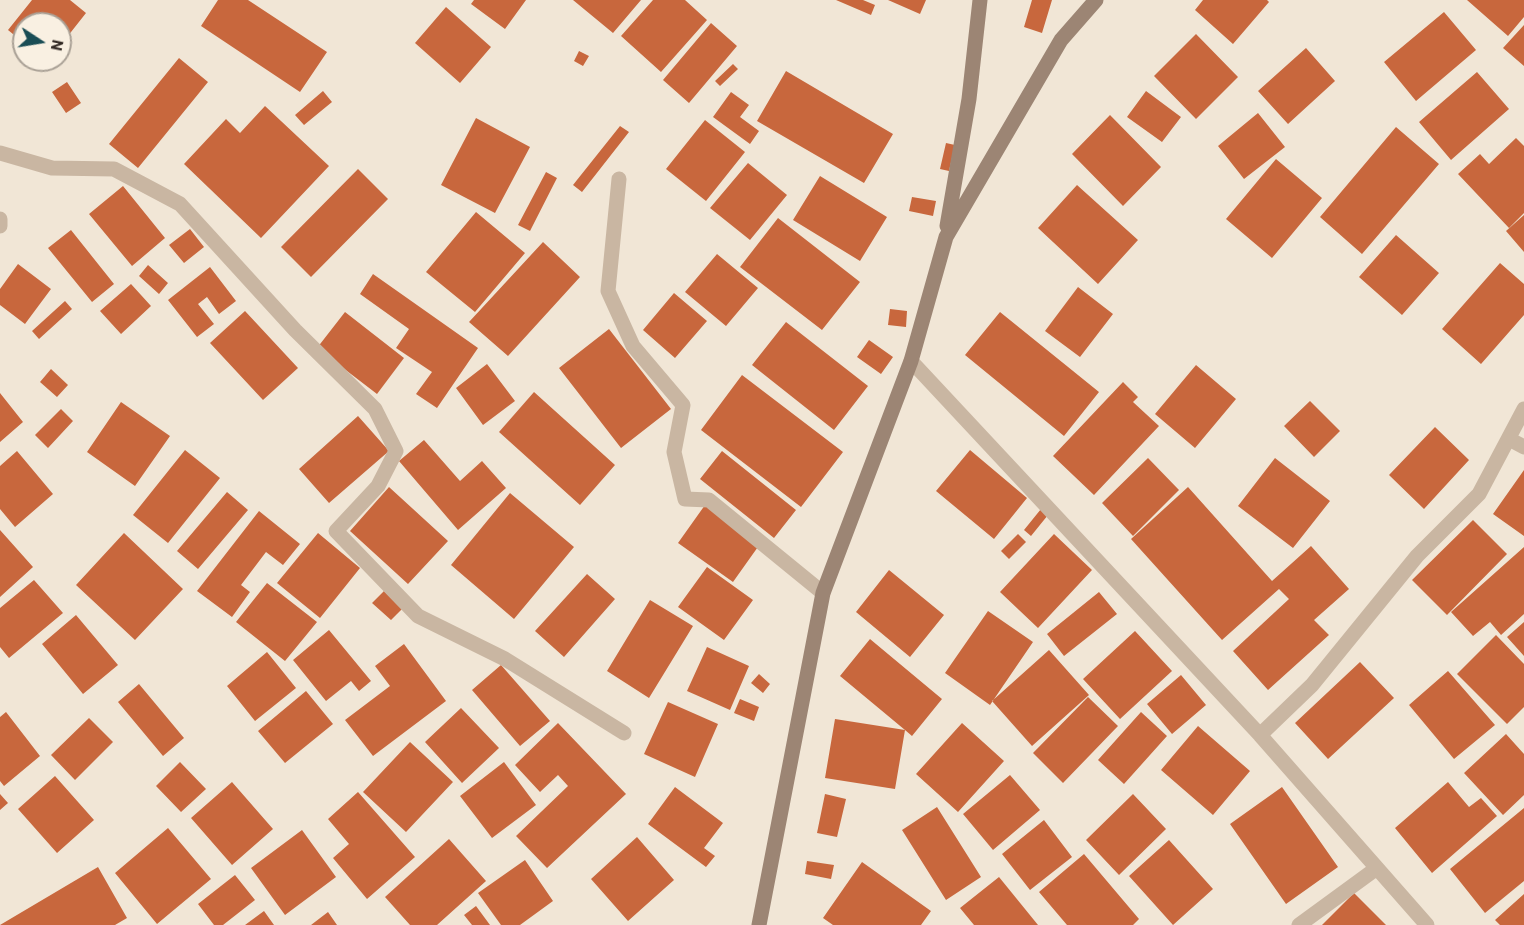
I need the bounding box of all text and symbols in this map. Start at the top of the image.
north arrow [12,12,72,72]
text: N [48,38,69,53]

